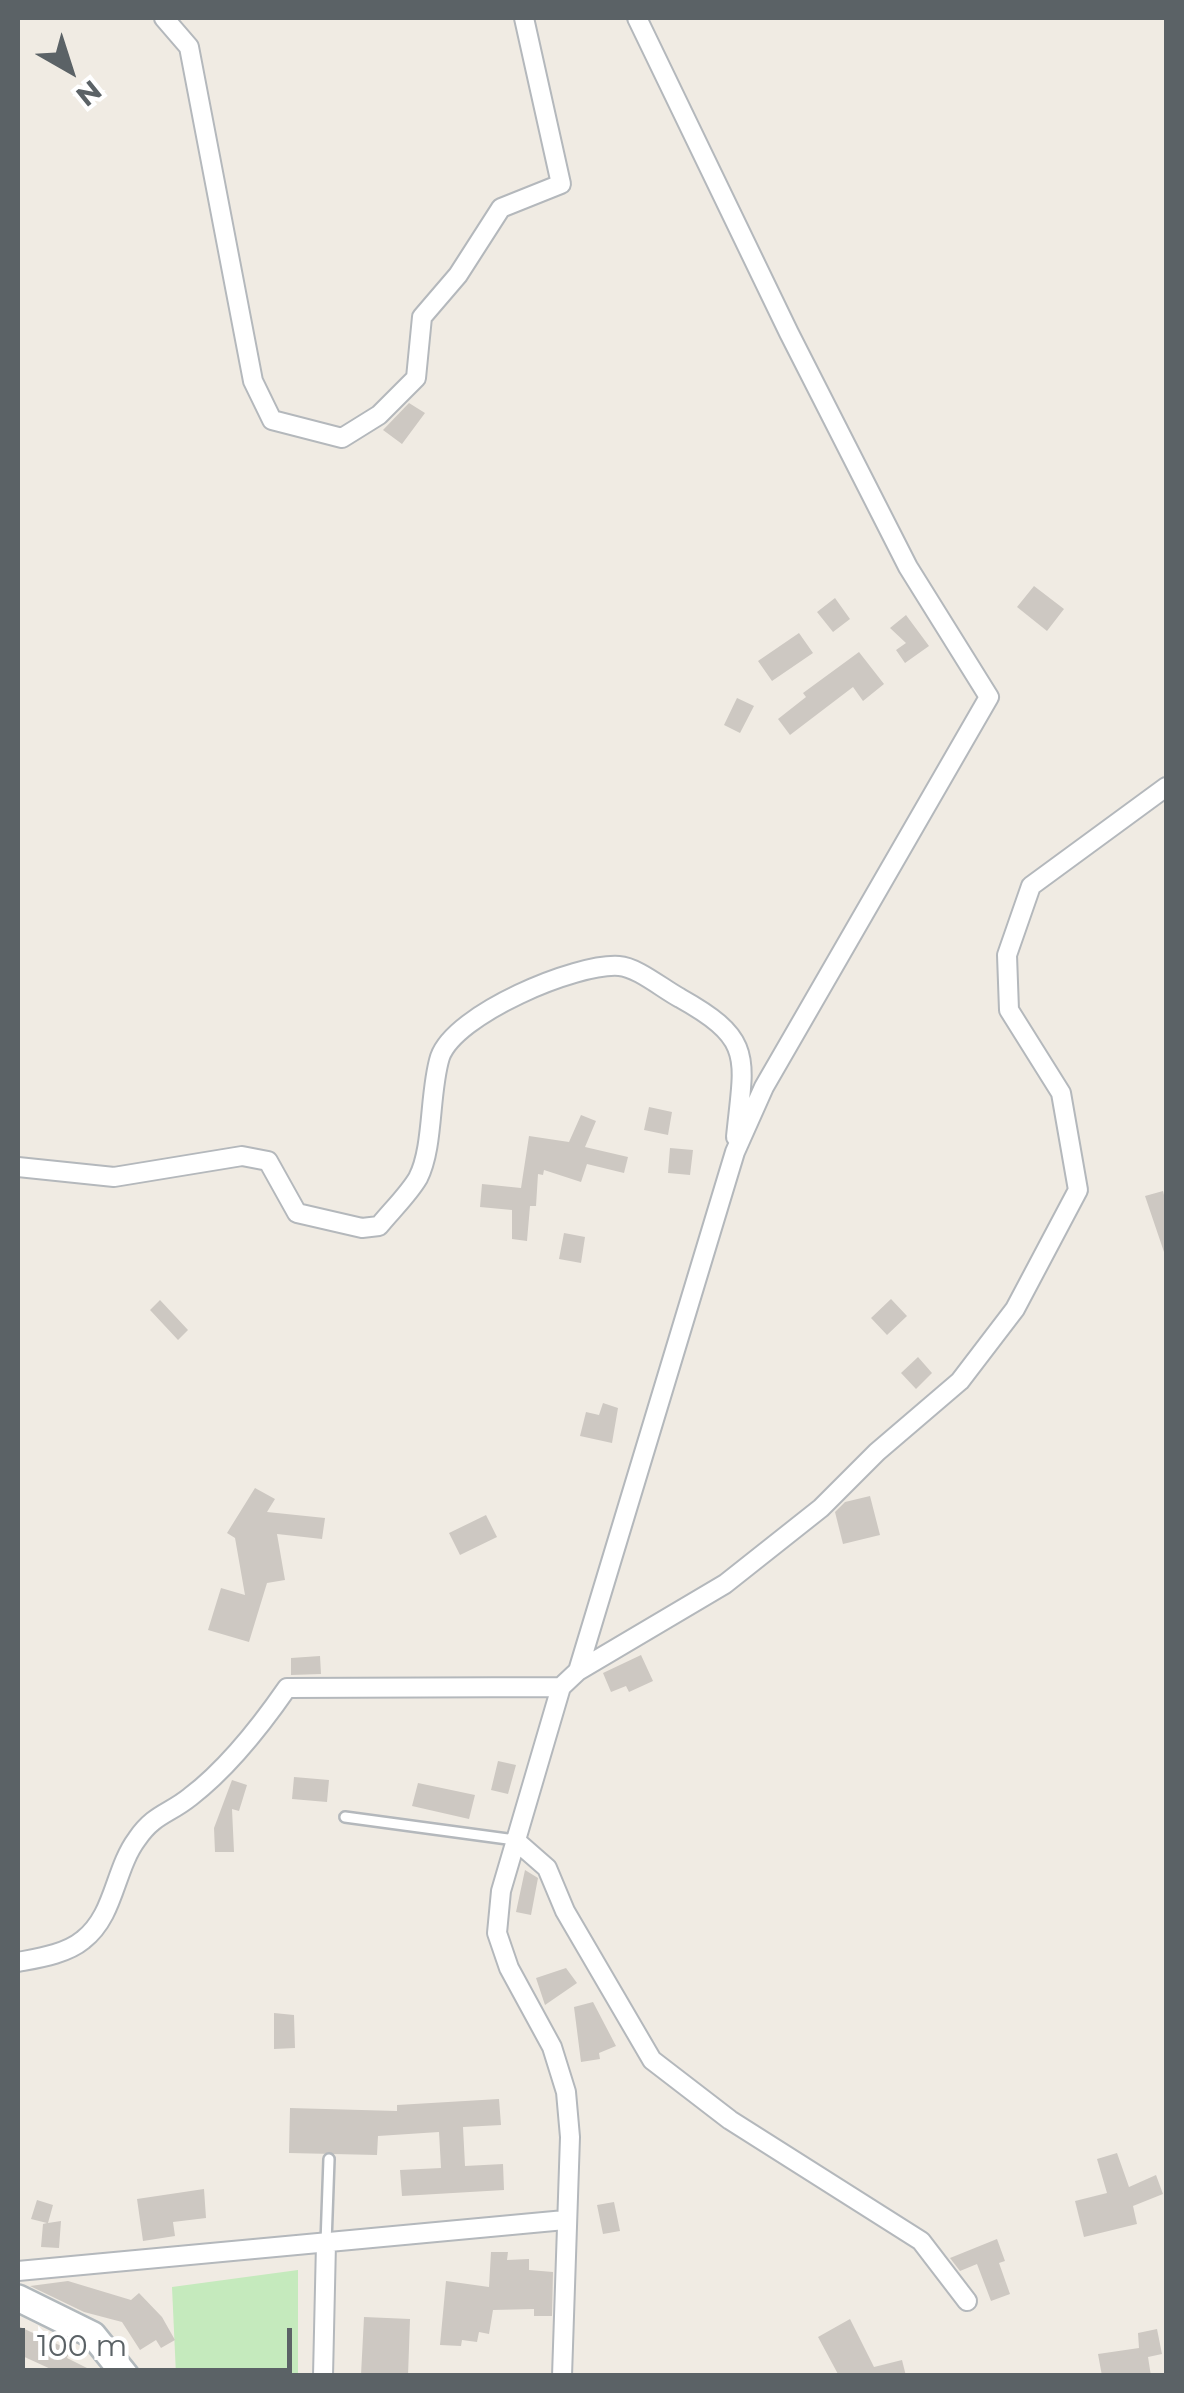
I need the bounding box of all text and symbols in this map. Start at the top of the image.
north arrow [20,20,120,120]
text: N [69,73,108,114]
scale bar [25,2308,298,2370]
text: 100 m [37,2327,127,2364]

